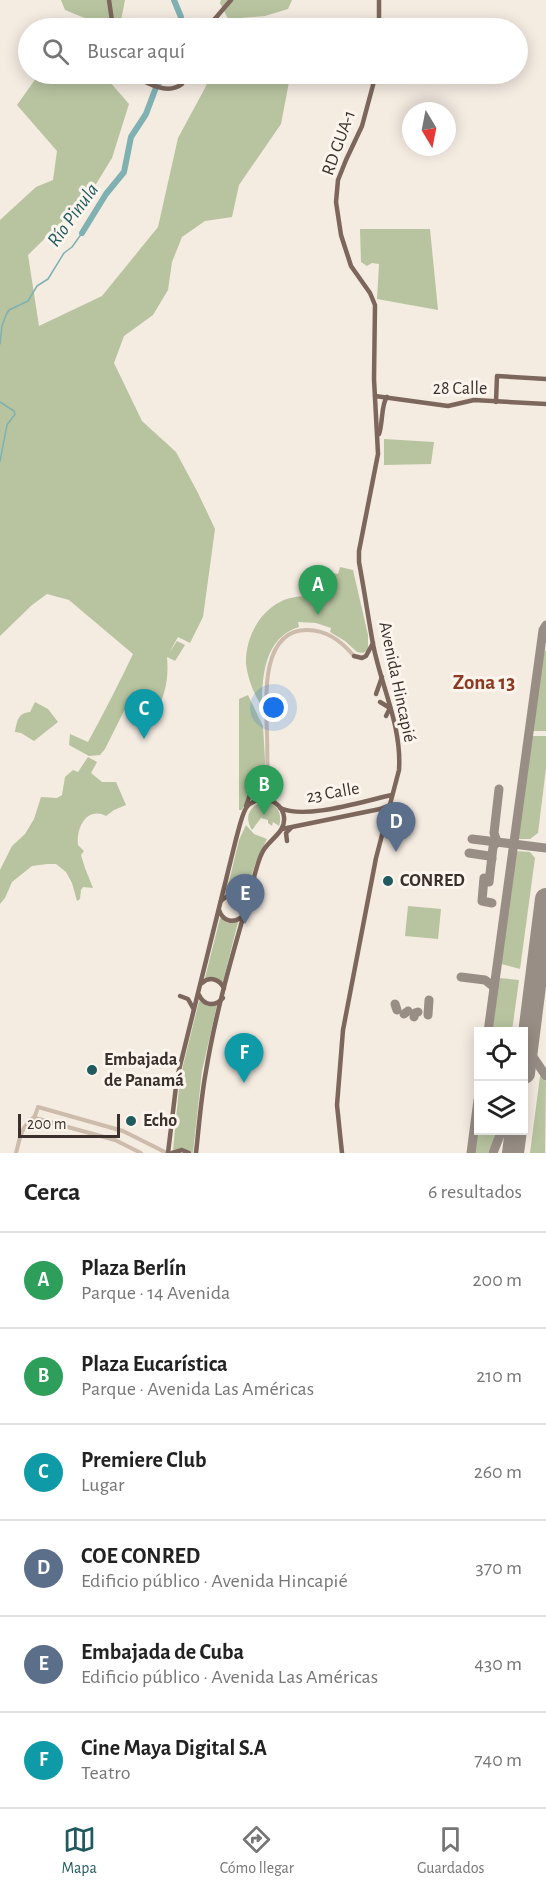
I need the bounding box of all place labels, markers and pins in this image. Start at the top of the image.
pin: A [298,566,338,615]
pin: C [124,690,164,739]
pin: B [244,766,284,815]
pin: D [376,802,416,852]
place label: CONRED [400,872,465,890]
pin: E [226,874,264,924]
marker: CONRED [381,874,395,888]
pin: F [224,1034,264,1083]
place label: Embajada de Panamá [104,1051,184,1090]
marker: Embajada de Panamá [85,1063,99,1077]
place label: Echo [143,1112,177,1130]
marker: Echo [124,1114,138,1128]

